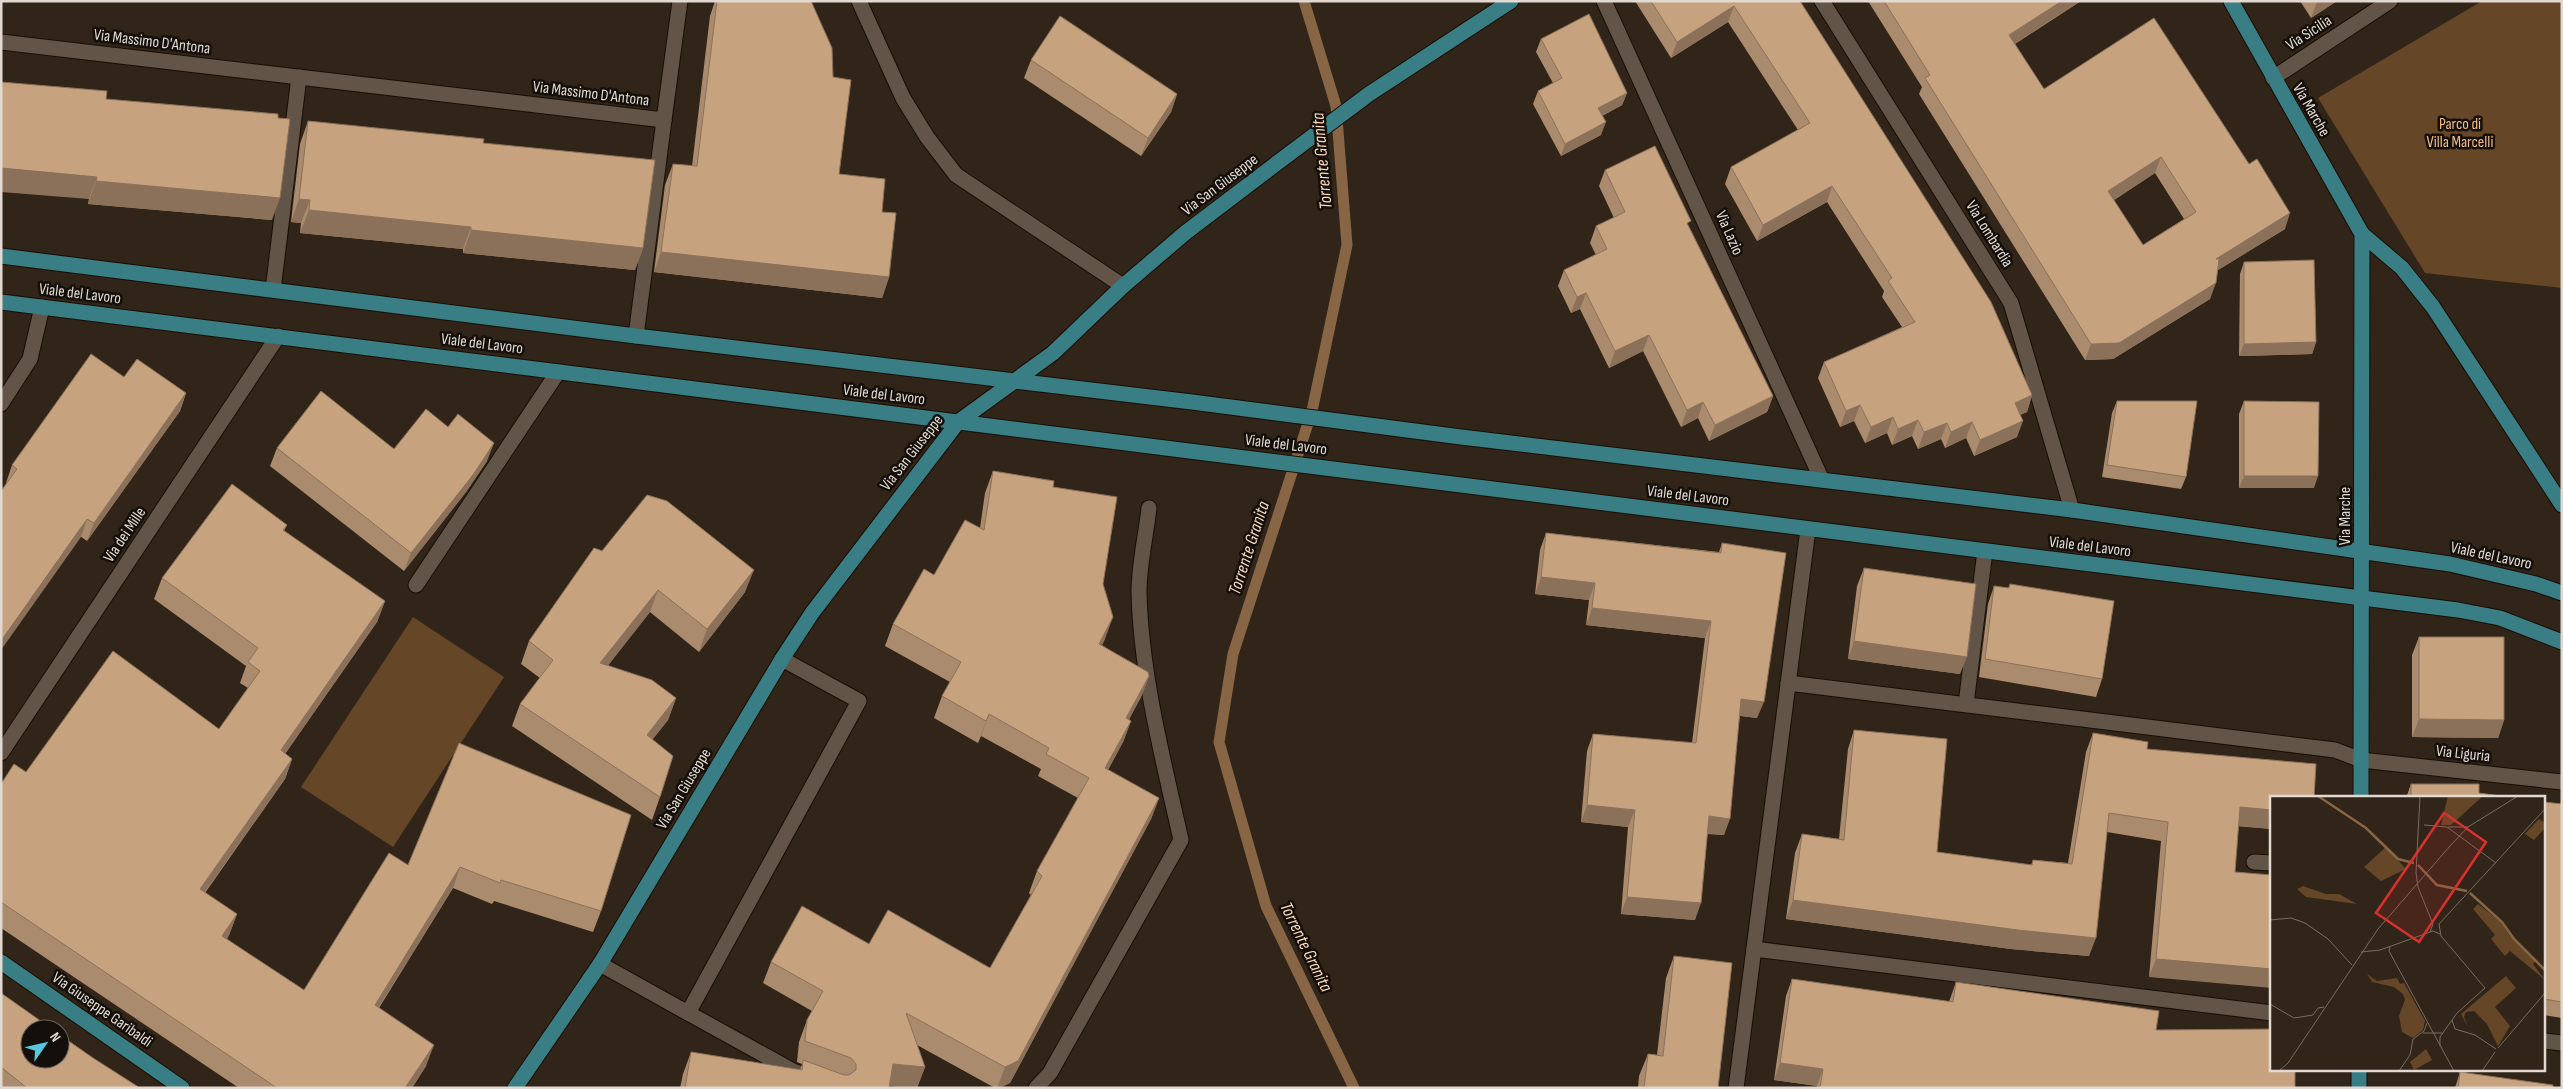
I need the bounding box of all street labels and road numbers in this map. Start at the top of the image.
street label: Via Sicilia [2283,11,2335,55]
street label: Via Massimo D'Antona [93,25,211,59]
street label: Via Massimo D'Antona [532,77,650,111]
street label: Via Marche [2288,80,2334,140]
street label: Via San Giuseppe [1178,150,1262,220]
street label: Via Lombardia [1961,197,2017,271]
street label: Via Lazio [1711,208,1747,258]
street label: Viale del Lavoro [38,280,122,308]
street label: Viale del Lavoro [440,330,524,358]
street label: Viale del Lavoro [842,381,926,409]
street label: Via San Giuseppe [877,411,947,495]
street label: Viale del Lavoro [1244,431,1328,459]
street label: Viale del Lavoro [1646,482,1730,510]
street label: Via Marche [2336,487,2355,545]
street label: Via dei Mille [100,504,150,566]
street label: Viale del Lavoro [2048,533,2132,561]
street label: Viale del Lavoro [2449,538,2533,574]
street label: Via Liguria [2435,742,2491,766]
street label: Via San Giuseppe [652,745,716,833]
street label: Via Giuseppe Garibaldi [48,968,156,1052]

